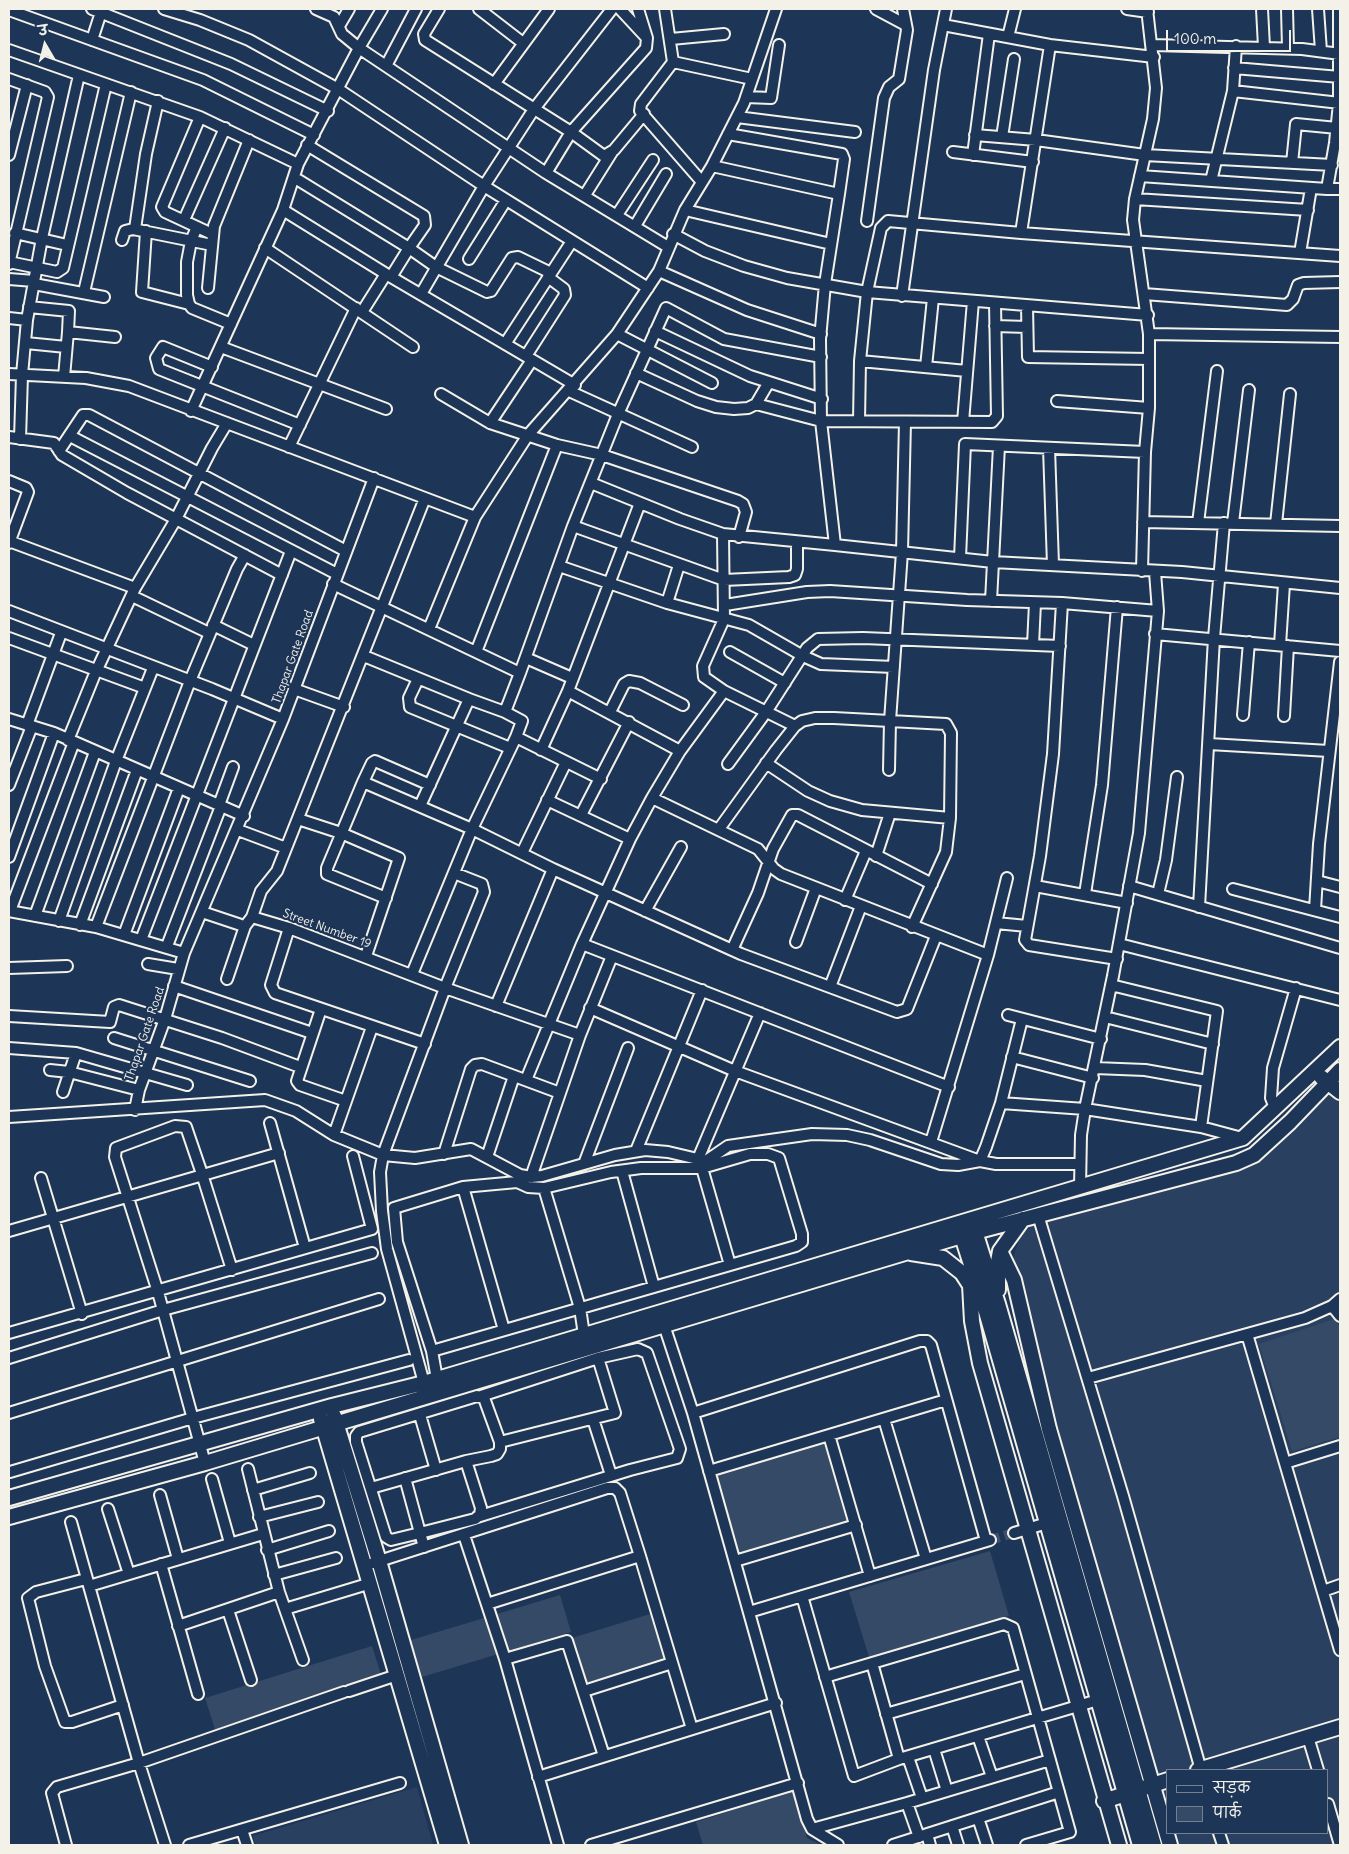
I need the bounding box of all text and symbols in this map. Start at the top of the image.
north arrow [20,20,70,70]
scale bar [1169,20,1294,52]
text: उ [37,21,49,40]
text: 100 m [1174,29,1216,48]
street label: Thapar Gate Road [269,608,317,706]
street label: Street Number 19 [281,906,373,952]
street label: Thapar Gate Road [122,985,168,1083]
legend [1166,1769,1329,1834]
text: सड़क [1213,1778,1250,1797]
text: पार्क [1213,1803,1241,1822]

